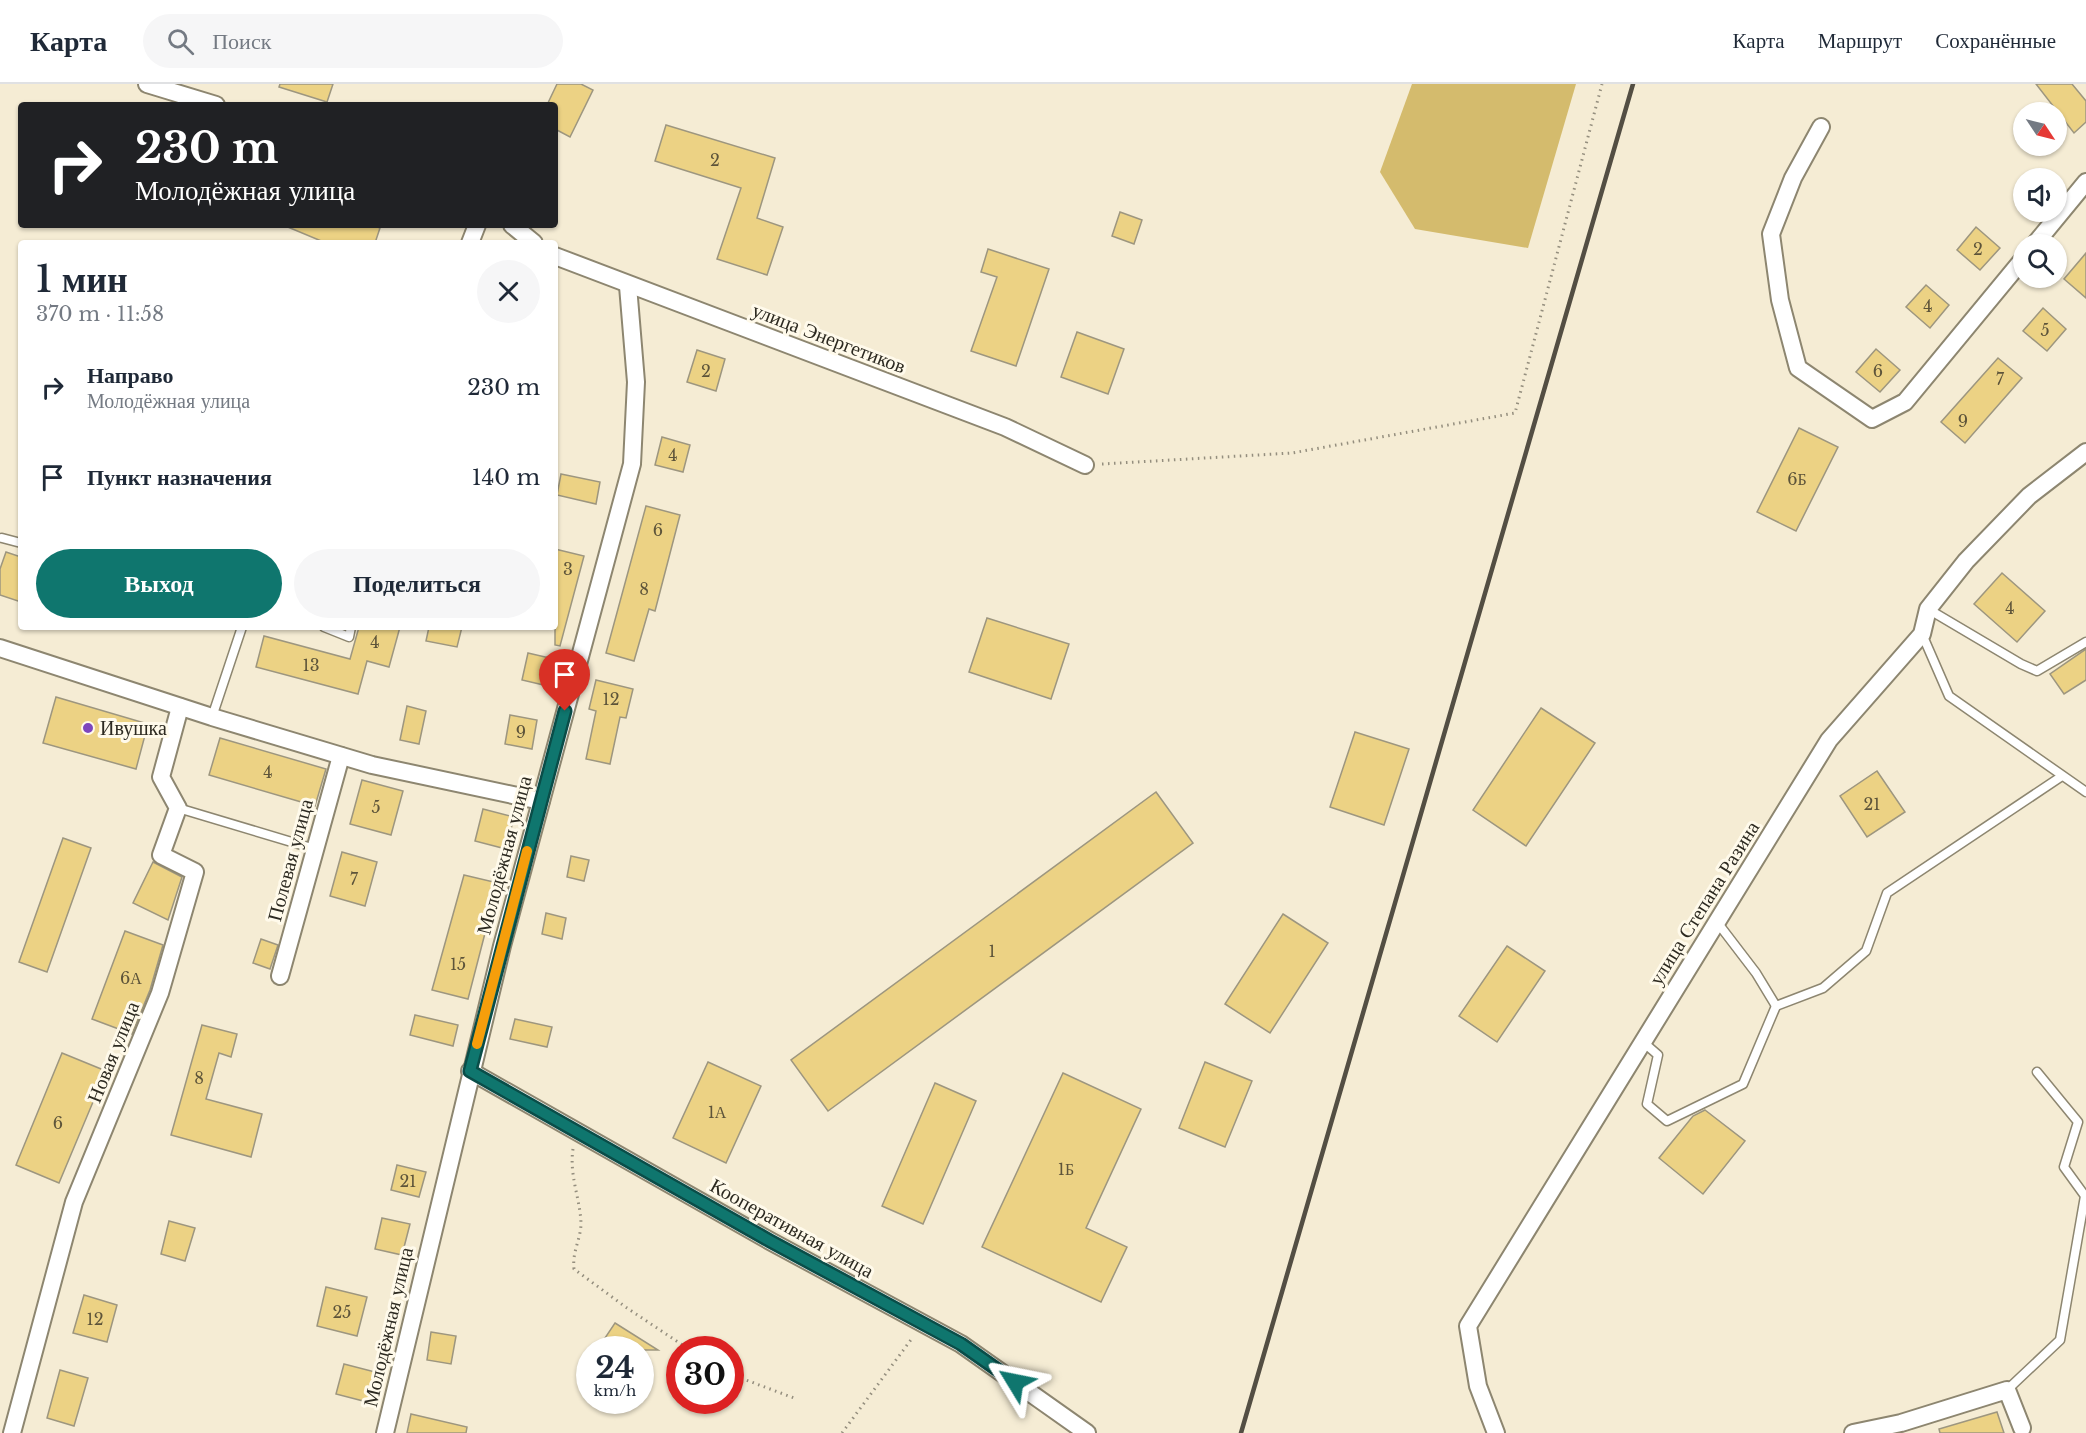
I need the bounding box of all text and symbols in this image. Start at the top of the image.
search box [143,14,563,68]
text: Карта [30,24,107,59]
icon: search [164,25,197,58]
text: Поиск [212,28,271,55]
text: Карта [1733,28,1785,54]
text: Маршрут [1818,28,1902,54]
text: Сохранённые [1935,28,2056,54]
north arrow [2013,102,2067,156]
map controls [2013,102,2067,288]
text: 230 m [135,122,278,174]
icon: right [36,126,114,204]
house number: 2 [710,150,720,170]
button: sound [2013,168,2067,222]
text: Молодёжная улица [135,174,355,207]
button: search [2013,234,2067,288]
house number: 2 [1973,239,1983,259]
text: 1 мин [36,257,128,302]
button: close [477,260,540,323]
house number: 4 [1923,296,1933,316]
street label: улица Энергетиков [749,298,909,378]
text: 370 m · 11:58 [36,302,164,326]
house number: 5 [2040,320,2050,340]
house number: 2 [701,361,711,381]
house number: 6 [1873,361,1883,381]
text: Направо [87,362,173,389]
house number: 7 [1996,369,2005,389]
icon: right [36,371,69,404]
text: 230 m [467,374,540,401]
text: Молодёжная улица [87,389,250,413]
house number: 9 [1958,411,1968,431]
house number: 4 [668,445,678,465]
icon: arrive [36,461,69,494]
text: Пункт назначения [87,464,272,491]
text: 140 m [472,464,540,491]
house number: 6Б [1787,469,1807,489]
house number: 6 [653,520,663,540]
button: Выход [36,549,282,618]
button: Поделиться [294,549,540,618]
house number: 3 [563,559,573,579]
house number: 8 [639,579,649,599]
house number: 4 [2005,598,2015,618]
house number: 4 [370,632,380,652]
pin [539,649,590,711]
house number: 13 [303,655,320,675]
icon: arrive [548,658,581,691]
house number: 12 [603,689,620,709]
place label: Ивушка [100,716,167,740]
marker: Ивушка [81,721,95,735]
house number: 9 [516,722,526,742]
house number: 4 [263,762,273,782]
street label: Молодёжная улица [471,773,537,937]
house number: 21 [1864,794,1881,814]
street label: Полевая улица [262,796,318,924]
house number: 5 [371,797,381,817]
street label: улица Степана Разина [1644,816,1764,989]
house number: 7 [350,869,359,889]
house number: 1 [988,941,996,961]
house number: 15 [450,954,466,974]
house number: 6А [120,968,142,988]
street label: Новая улица [82,998,144,1106]
house number: 8 [194,1068,204,1088]
house number: 1А [708,1102,727,1122]
house number: 6 [53,1113,63,1133]
house number: 1Б [1058,1159,1074,1179]
house number: 21 [400,1171,417,1191]
street label: Кооперативная улица [706,1173,878,1283]
street label: Молодёжная улица [358,1245,418,1409]
house number: 25 [333,1302,351,1322]
house number: 12 [87,1309,104,1329]
speed limit sign: 30 [666,1336,744,1414]
text: 24 [595,1349,635,1386]
position arrow [983,1350,1047,1414]
text: km/h [594,1381,636,1400]

